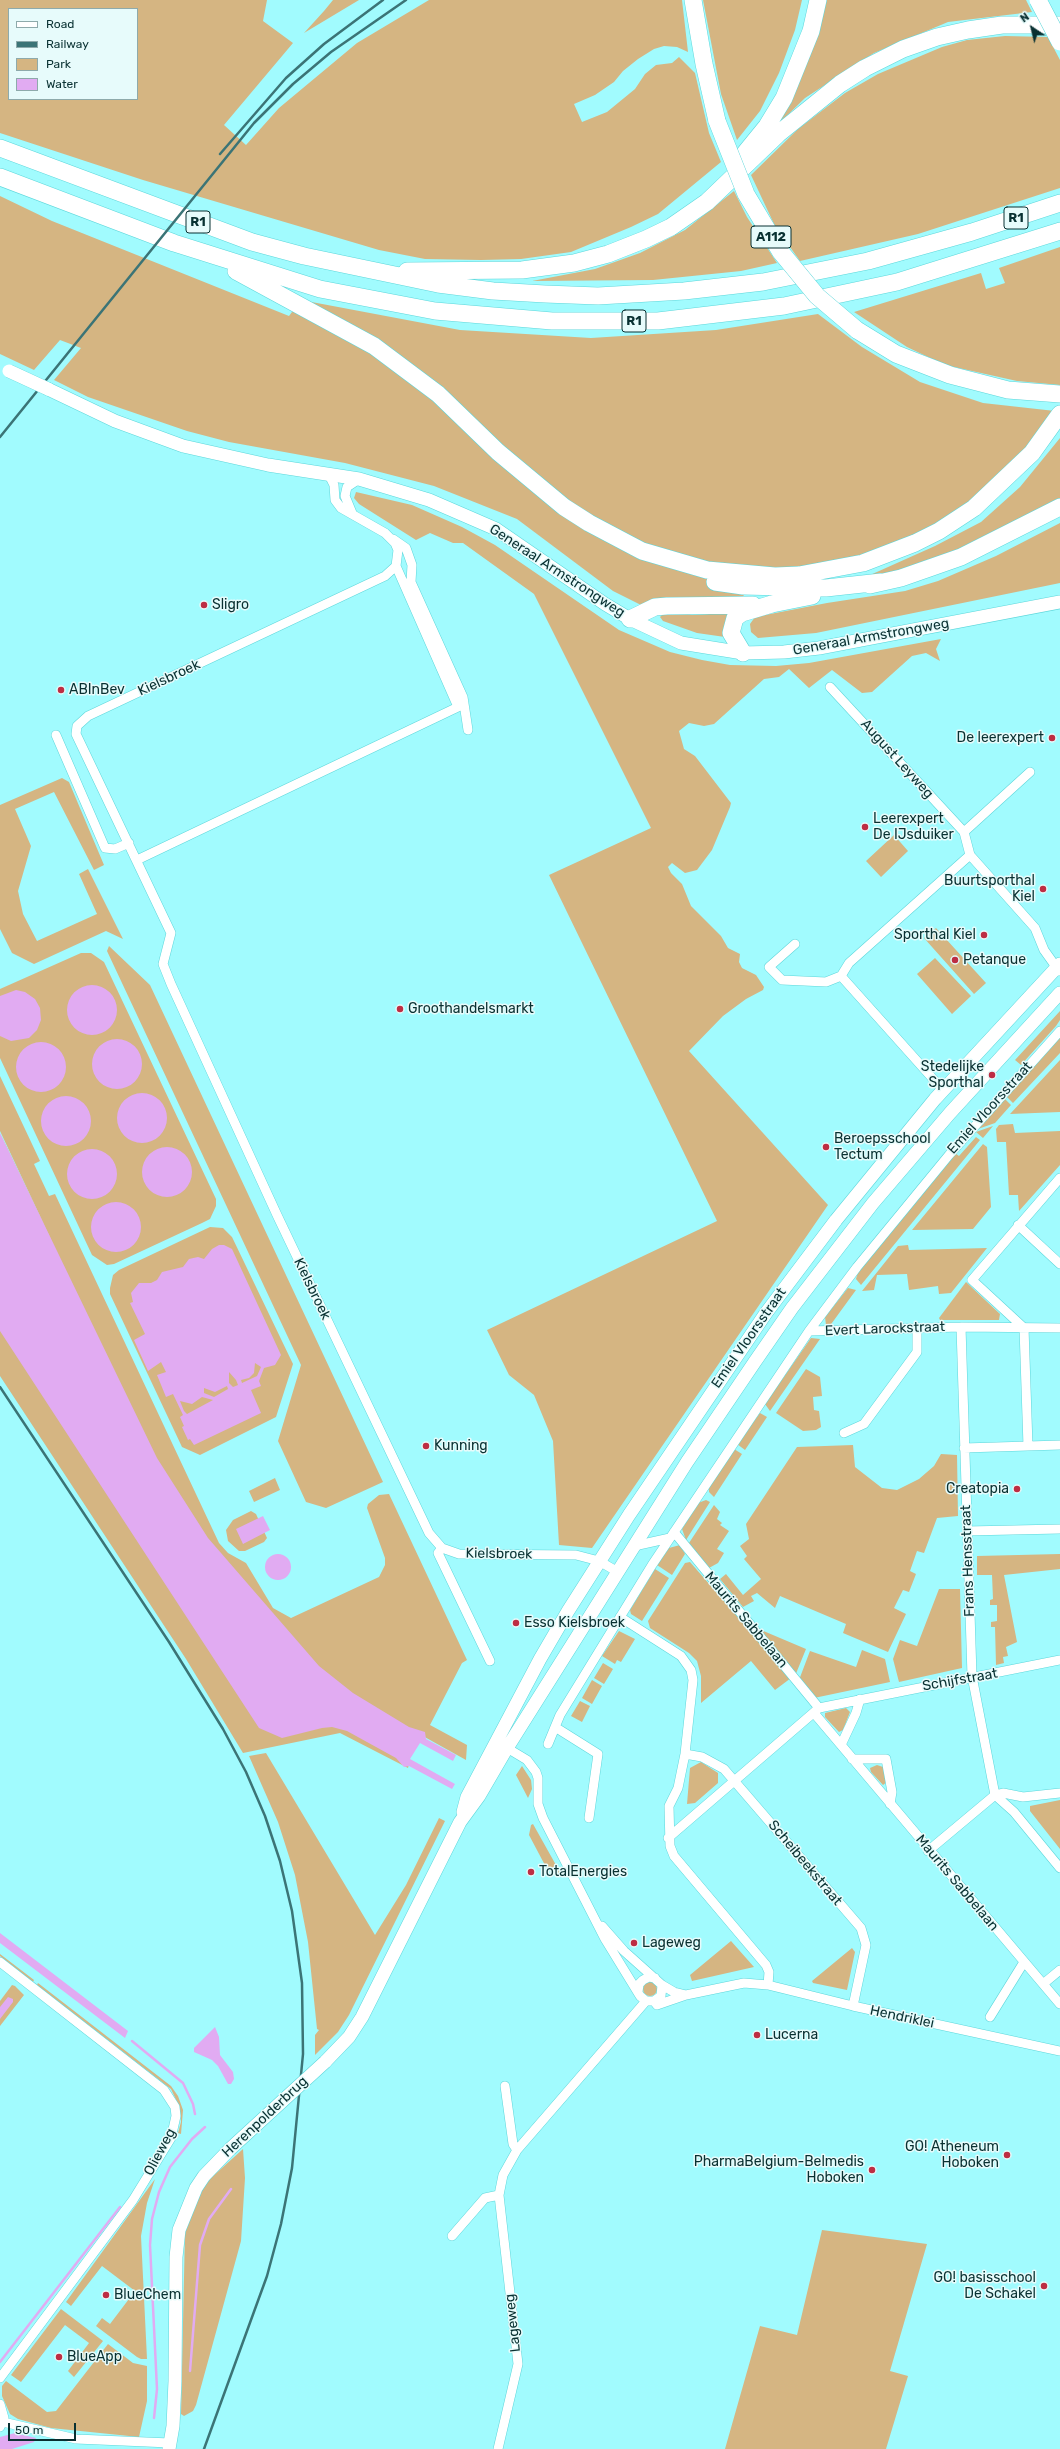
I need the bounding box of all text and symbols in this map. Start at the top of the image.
legend [8,8,138,100]
north arrow [1012,8,1052,48]
text: N [1018,10,1032,25]
text: Road [46,17,74,31]
text: Railway [46,37,89,51]
text: Park [46,57,71,71]
text: Water [46,77,78,91]
road number: R1 [1004,207,1028,229]
road number: R1 [186,211,210,233]
road number: A112 [751,226,791,248]
road number: R1 [622,310,646,332]
street label: Generaal Armstrongweg [486,521,628,621]
place label: Sligro [212,597,249,613]
marker: Sligro [199,600,209,610]
street label: Generaal Armstrongweg [792,615,950,659]
street label: Kielsbroek [135,656,203,700]
place label: ABInBev [69,682,125,698]
marker: ABInBev [56,685,66,695]
street label: August Leyweg [857,716,937,802]
place label: De leerexpert [957,730,1044,746]
marker: De leerexpert [1047,733,1057,743]
place label: Leerexpert De IJsduiker [873,811,954,844]
marker: Leerexpert De IJsduiker [860,822,870,832]
place label: Buurtsporthal Kiel [944,873,1035,906]
marker: Buurtsporthal Kiel [1038,884,1048,894]
place label: Sporthal Kiel [894,927,976,943]
marker: Sporthal Kiel [979,930,989,940]
place label: Petanque [963,952,1026,968]
marker: Petanque [950,955,960,965]
place label: Groothandelsmarkt [408,1001,534,1017]
marker: Groothandelsmarkt [395,1004,405,1014]
street label: Emiel Vloorsstraat [944,1058,1036,1158]
place label: Stedelijke Sporthal [921,1059,984,1092]
marker: Stedelijke Sporthal [987,1070,997,1080]
place label: Beroepsschool Tectum [834,1131,931,1164]
marker: Beroepsschool Tectum [821,1142,831,1152]
street label: Kielsbroek [290,1255,334,1323]
street label: Emiel Vloorsstraat [708,1285,790,1391]
street label: Evert Larockstraat [825,1319,945,1339]
place label: Kunning [434,1438,488,1454]
marker: Kunning [421,1441,431,1451]
place label: Creatopia [946,1481,1009,1497]
marker: Creatopia [1012,1484,1022,1494]
street label: Frans Hensstraat [958,1505,978,1617]
street label: Kielsbroek [465,1545,533,1563]
street label: Maurits Sabbelaan [701,1569,791,1671]
place label: Esso Kielsbroek [524,1615,625,1631]
marker: Esso Kielsbroek [511,1618,521,1628]
street label: Schijfstraat [921,1665,999,1695]
street label: Scheibeekstraat [765,1817,845,1909]
street label: Maurits Sabbelaan [912,1832,1002,1934]
place label: TotalEnergies [539,1864,627,1880]
marker: TotalEnergies [526,1867,536,1877]
place label: Lageweg [642,1935,701,1951]
marker: Lageweg [629,1938,639,1948]
street label: Hendriklei [868,2002,936,2032]
place label: Lucerna [765,2027,818,2043]
marker: Lucerna [752,2030,762,2040]
street label: Herenpolderbrug [219,2073,311,2161]
street label: Olieweg [141,2125,179,2179]
place label: GO! Atheneum Hoboken [905,2139,999,2172]
marker: GO! Atheneum Hoboken [1002,2150,1012,2160]
place label: PharmaBelgium-Belmedis Hoboken [694,2154,864,2186]
marker: PharmaBelgium-Belmedis Hoboken [867,2165,877,2175]
place label: GO! basisschool De Schakel [934,2270,1036,2302]
marker: GO! basisschool De Schakel [1039,2281,1049,2291]
place label: BlueChem [114,2287,181,2303]
marker: BlueChem [101,2290,111,2300]
street label: Lageweg [502,2293,524,2353]
place label: BlueApp [67,2349,122,2365]
marker: BlueApp [54,2352,64,2362]
scale bar [10,2415,78,2441]
text: 50 m [15,2423,43,2437]

